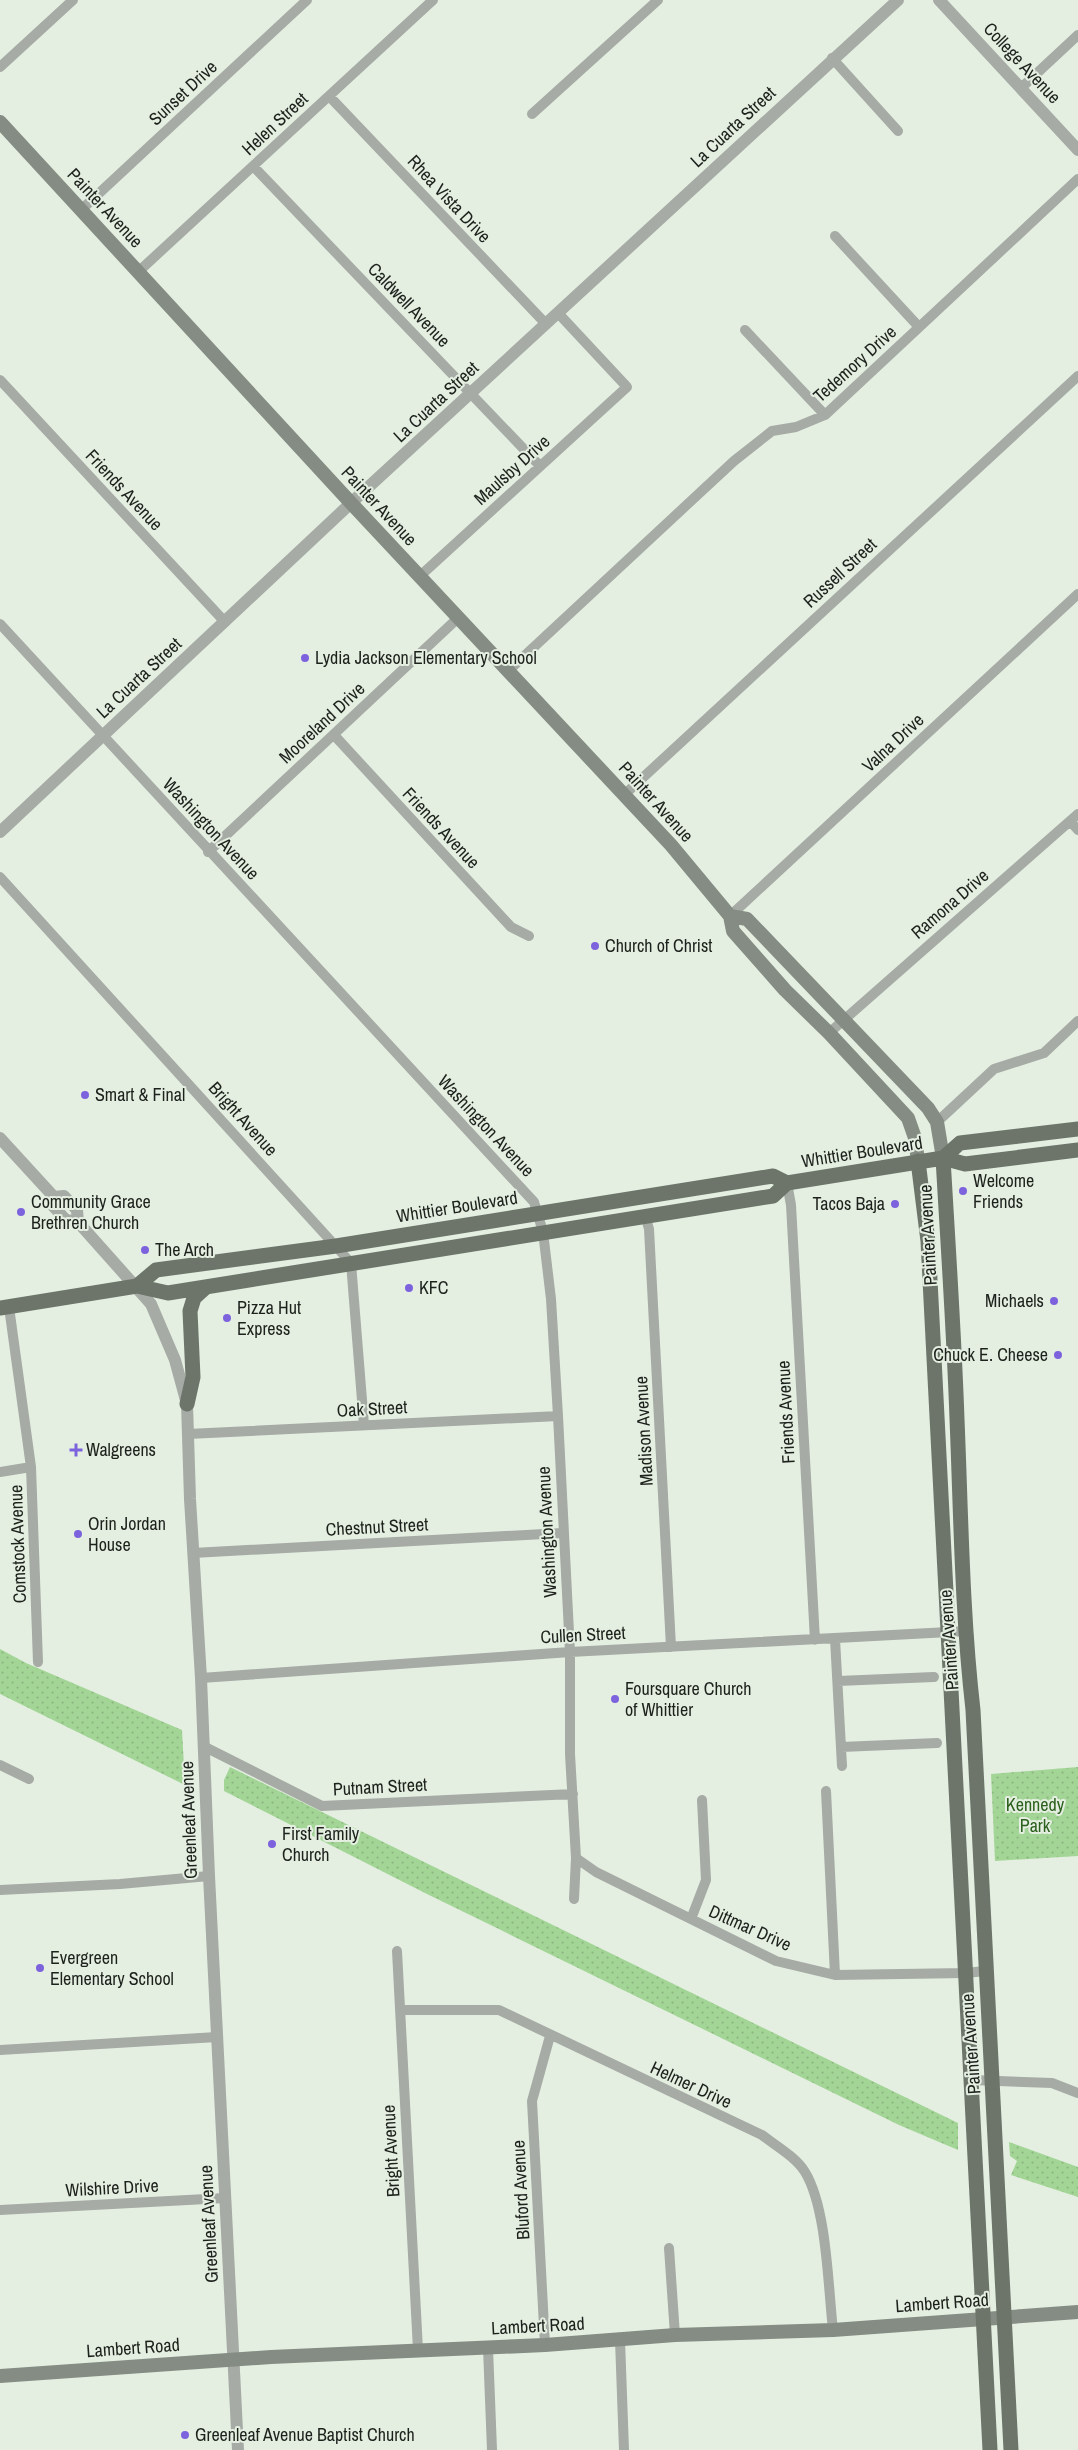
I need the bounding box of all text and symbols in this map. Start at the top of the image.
street label: College Avenue [978,16,1067,109]
street label: Sunset Drive [143,54,222,131]
street label: La Cuarta Street [685,81,781,173]
street label: Helen Street [236,87,313,161]
street label: Rhea Vista Drive [402,149,497,248]
street label: Painter Avenue [62,162,149,253]
street label: Caldwell Avenue [363,257,456,352]
street label: Tedemory Drive [808,319,902,408]
street label: La Cuarta Street [388,356,484,448]
street label: Maulsby Drive [468,429,555,510]
street label: Friends Avenue [80,443,169,536]
street label: Painter Avenue [336,460,423,551]
street label: Russell Street [798,532,882,613]
street label: La Cuarta Street [91,632,187,724]
place label: Lydia Jackson Elementary School [315,645,537,670]
marker: Lydia Jackson Elementary School [299,652,311,664]
street label: Mooreland Drive [273,676,370,769]
street label: Valna Drive [856,708,929,778]
street label: Painter Avenue [613,756,699,847]
street label: Washington Avenue [157,772,265,885]
street label: Friends Avenue [397,781,486,874]
street label: Ramona Drive [906,863,994,944]
place label: Church of Christ [605,933,712,958]
marker: Church of Christ [589,940,601,952]
street label: Washington Avenue [432,1069,540,1182]
street label: Bright Avenue [203,1076,284,1161]
place label: Smart & Final [95,1082,185,1107]
marker: Smart & Final [79,1089,91,1101]
street label: Whittier Boulevard [800,1130,924,1173]
place label: Welcome Friends [973,1168,1034,1214]
street label: Painter Avenue [912,1184,943,1286]
street label: Whittier Boulevard [395,1185,519,1228]
marker: Welcome Friends [957,1185,969,1197]
place label: Community Grace Brethren Church [31,1189,151,1235]
place label: Tacos Baja [813,1191,885,1216]
marker: Tacos Baja [889,1198,901,1210]
marker: Community Grace Brethren Church [15,1206,27,1218]
place label: The Arch [155,1237,214,1262]
marker: The Arch [139,1244,151,1256]
place label: KFC [419,1275,449,1300]
marker: KFC [403,1282,415,1294]
place label: Michaels [985,1288,1044,1313]
place label: Pizza Hut Express [237,1295,301,1341]
marker: Michaels [1048,1295,1060,1307]
marker: Pizza Hut Express [221,1312,233,1324]
place label: Chuck E. Cheese [933,1342,1048,1367]
marker: Chuck E. Cheese [1052,1349,1064,1361]
street label: Friends Avenue [770,1360,801,1464]
street label: Madison Avenue [628,1376,659,1486]
street label: Oak Street [336,1394,408,1423]
place label: Walgreens [86,1437,156,1462]
marker: Walgreens [70,1444,82,1456]
street label: Washington Avenue [531,1466,562,1598]
street label: Comstock Avenue [3,1484,32,1604]
place label: Orin Jordan House [88,1511,166,1557]
street label: Chestnut Street [325,1511,429,1542]
marker: Orin Jordan House [72,1528,84,1540]
street label: Painter Avenue [933,1589,964,1691]
street label: Cullen Street [540,1620,626,1649]
place label: Foursquare Church of Whittier [625,1676,751,1722]
marker: Foursquare Church of Whittier [609,1693,621,1705]
street label: Greenleaf Avenue [174,1761,203,1879]
street label: Putnam Street [332,1772,428,1801]
park label: Kennedy Park [1006,1792,1065,1838]
place label: First Family Church [282,1821,360,1867]
marker: First Family Church [266,1838,278,1850]
street label: Dittmar Drive [705,1898,795,1957]
place label: Evergreen Elementary School [50,1945,174,1991]
marker: Evergreen Elementary School [34,1962,46,1974]
street label: Painter Avenue [955,1993,986,2095]
street label: Helmer Drive [647,2055,736,2114]
street label: Bright Avenue [376,2104,405,2198]
street label: Bluford Avenue [505,2140,536,2241]
street label: Greenleaf Avenue [193,2164,224,2284]
street label: Wilshire Drive [65,2173,159,2202]
street label: Lambert Road [894,2287,989,2318]
street label: Lambert Road [491,2311,585,2340]
street label: Lambert Road [85,2332,180,2363]
place label: Greenleaf Avenue Baptist Church [195,2422,415,2447]
marker: Greenleaf Avenue Baptist Church [179,2429,191,2441]

